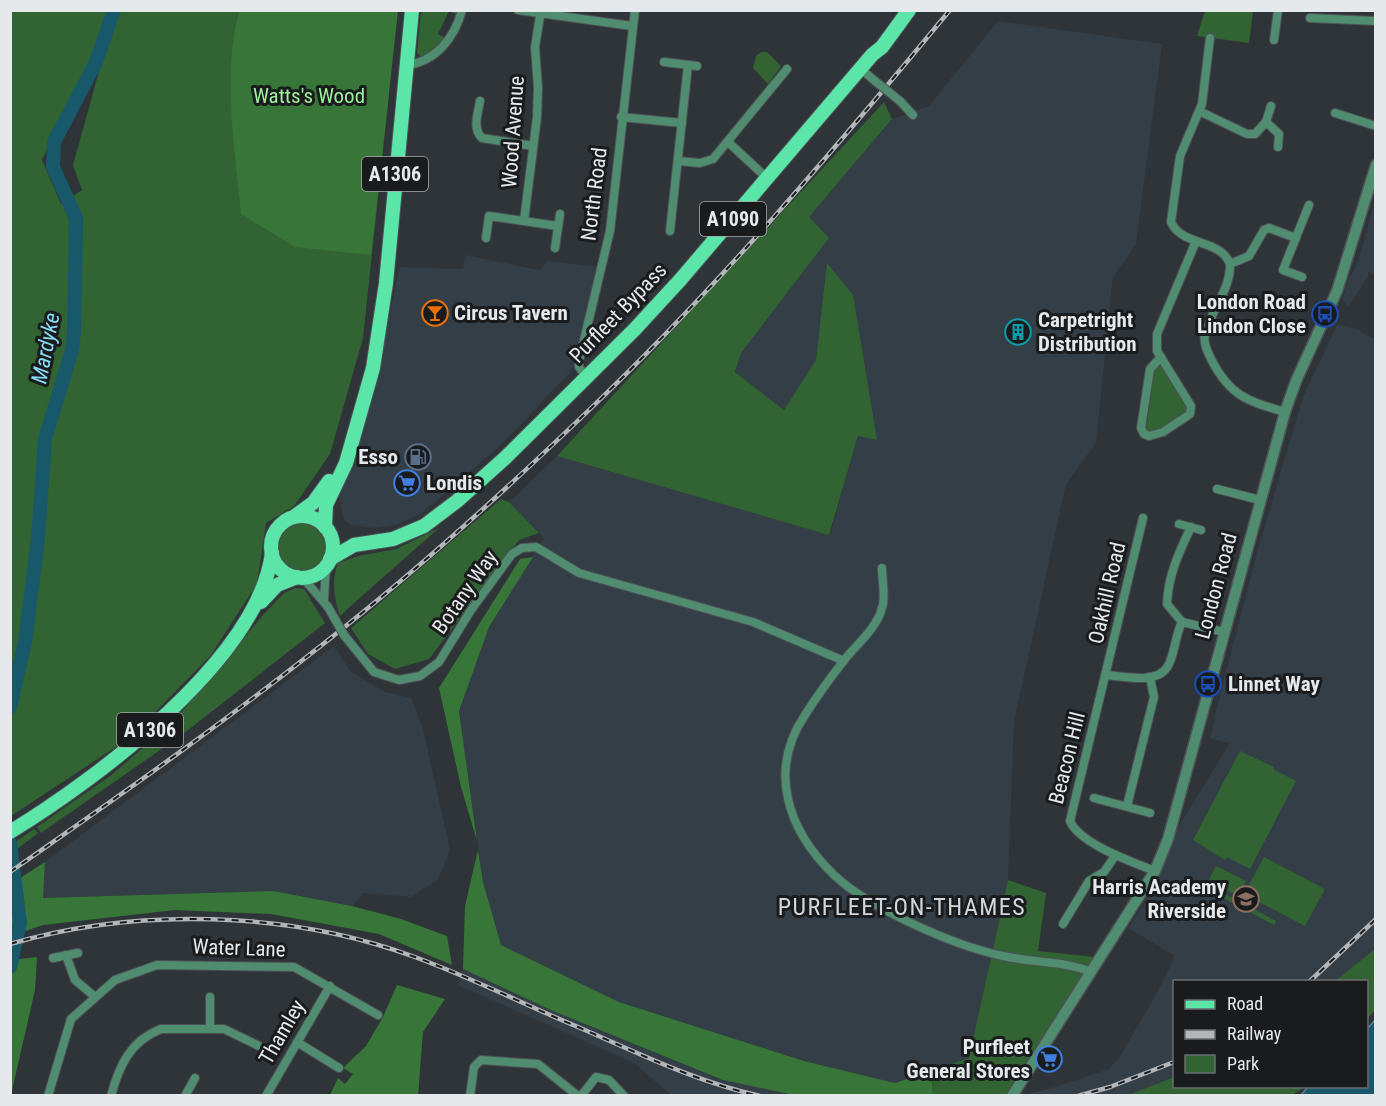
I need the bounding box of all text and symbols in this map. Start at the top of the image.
street label: Wood Avenue [497,75,529,189]
park label: Watts's Wood [253,84,365,108]
street label: North Road [576,146,612,242]
road number: A1306 [362,157,428,191]
road number: A1090 [700,202,766,236]
street label: Purfleet Bypass [564,258,672,368]
place label: London Road Lindon Close [1197,290,1306,338]
bar icon: Circus Tavern [420,298,450,328]
bus stop icon: London Road Lindon Close [1310,299,1340,329]
place label: Circus Tavern [454,301,568,325]
place label: Carpetright Distribution [1038,308,1137,356]
water label: Mardyke [26,311,65,386]
building icon: Carpetright Distribution [1003,317,1033,347]
fuel station icon: Esso [403,442,433,472]
place label: Esso [358,445,398,469]
supermarket icon: Londis [392,468,422,498]
place label: Londis [426,471,482,495]
street label: London Road [1190,530,1242,642]
street label: Oakhill Road [1084,540,1130,646]
street label: Botany Way [428,545,503,638]
bus stop icon: Linnet Way [1193,669,1223,699]
place label: Linnet Way [1228,672,1320,696]
street label: Beacon Hill [1044,709,1090,807]
road number: A1306 [117,713,183,747]
place label: Harris Academy Riverside [1092,875,1227,923]
school or university icon: Harris Academy Riverside [1231,884,1261,914]
district label: PURFLEET-ON-THAMES [778,893,1026,921]
street label: Water Lane [192,934,286,962]
legend [1173,980,1368,1088]
text: Road [1227,993,1263,1014]
street label: Thamley [254,995,310,1068]
text: Railway [1227,1023,1282,1044]
place label: Purfleet General Stores [906,1035,1030,1083]
supermarket icon: Purfleet General Stores [1034,1044,1064,1074]
text: Park [1227,1053,1259,1074]

